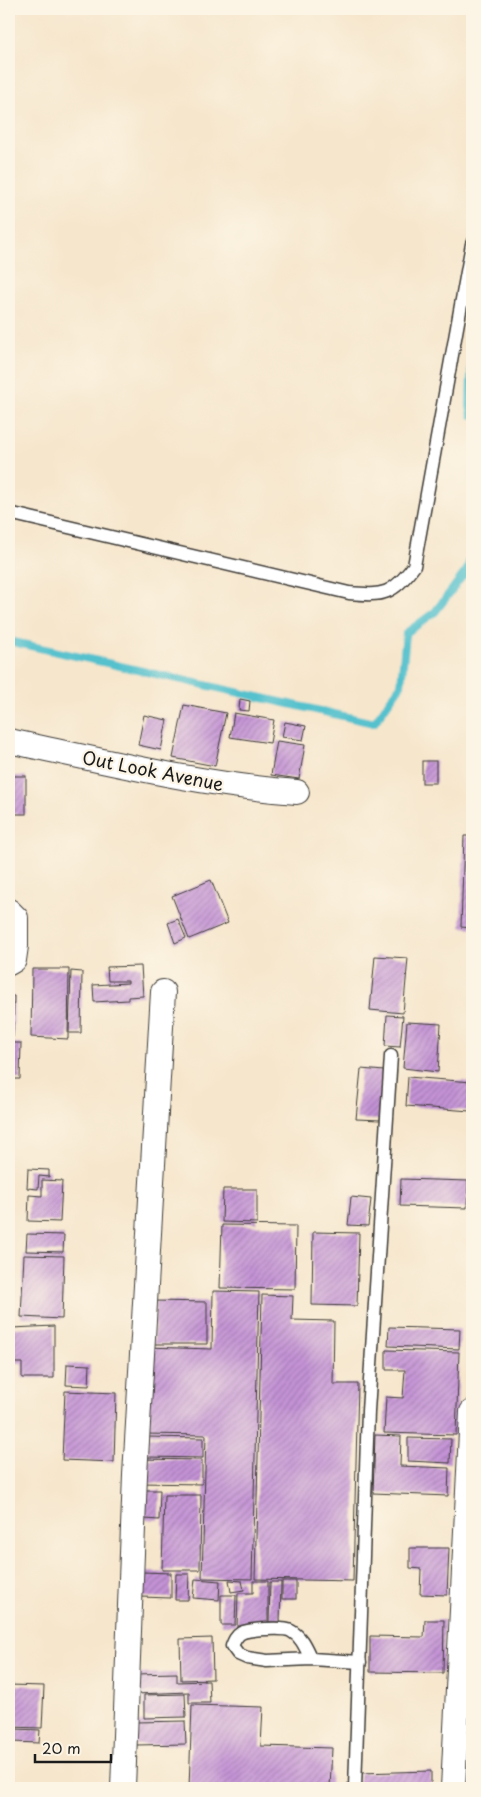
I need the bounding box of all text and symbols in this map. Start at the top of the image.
street label: Out Look Avenue [80,743,226,797]
scale bar [35,1732,111,1764]
text: 20 m [42,1736,81,1759]

